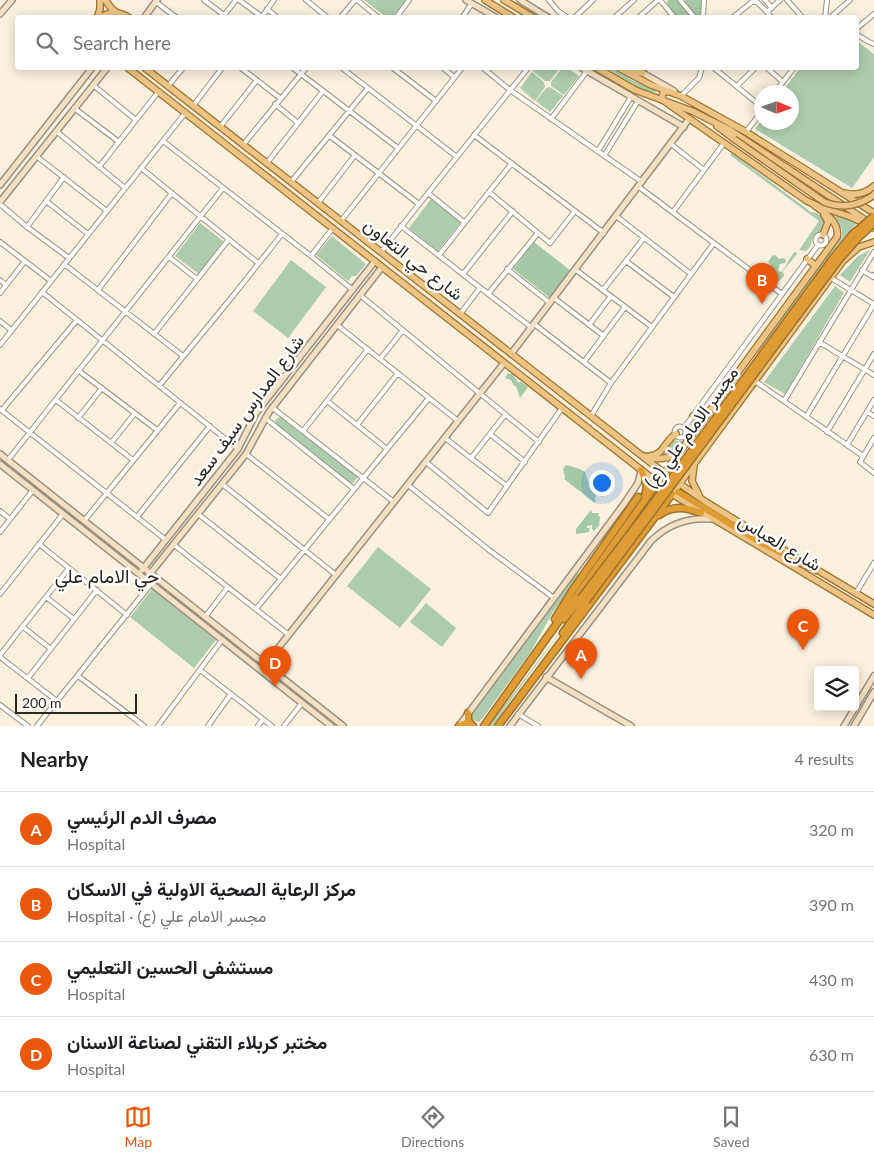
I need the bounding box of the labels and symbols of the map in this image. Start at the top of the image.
north arrow [754,85,799,130]
street label: شارع حي التعاون [357,213,468,309]
pin: B [746,263,778,304]
street label: شارع المدارس سيف سعد [184,330,310,491]
street label: مجسر الامام علي (ع) [640,362,746,495]
your location [589,470,615,496]
street label: شارع العباس [734,509,825,577]
district label: حي الامام علي [55,564,159,592]
pin: C [787,609,819,650]
pin: A [565,638,597,679]
pin: D [259,646,291,687]
scale bar [15,691,138,714]

